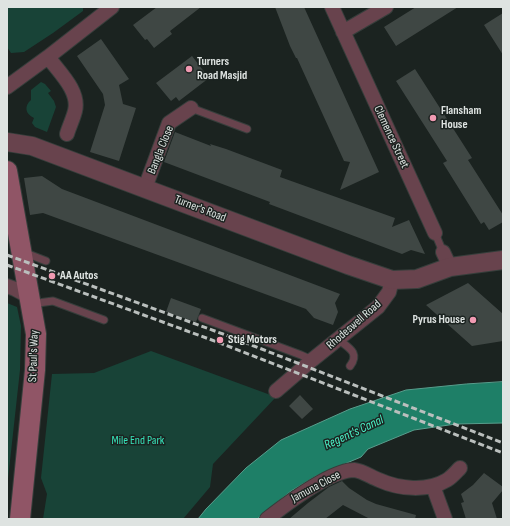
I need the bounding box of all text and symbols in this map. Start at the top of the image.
place label: Turners Road Masjid [197,55,247,83]
marker: Turners Road Masjid [184,64,194,74]
street label: Clemence Street [370,103,412,171]
place label: Flansham House [441,104,481,132]
marker: Flansham House [428,113,438,123]
street label: Bangla Close [145,124,177,176]
street label: Turner's Road [172,193,228,225]
place label: AA Autos [60,269,98,283]
marker: AA Autos [47,271,57,281]
street label: Rhodeswell Road [324,297,384,353]
place label: Pyrus House [412,313,465,327]
marker: Pyrus House [468,315,478,325]
street label: St Paul's Way [26,330,42,382]
place label: Stig Motors [228,333,277,347]
marker: Stig Motors [215,335,225,345]
water label: Regent's Canal [322,413,386,453]
park label: Mile End Park [112,434,164,448]
street label: Jamuna Close [289,468,343,506]

